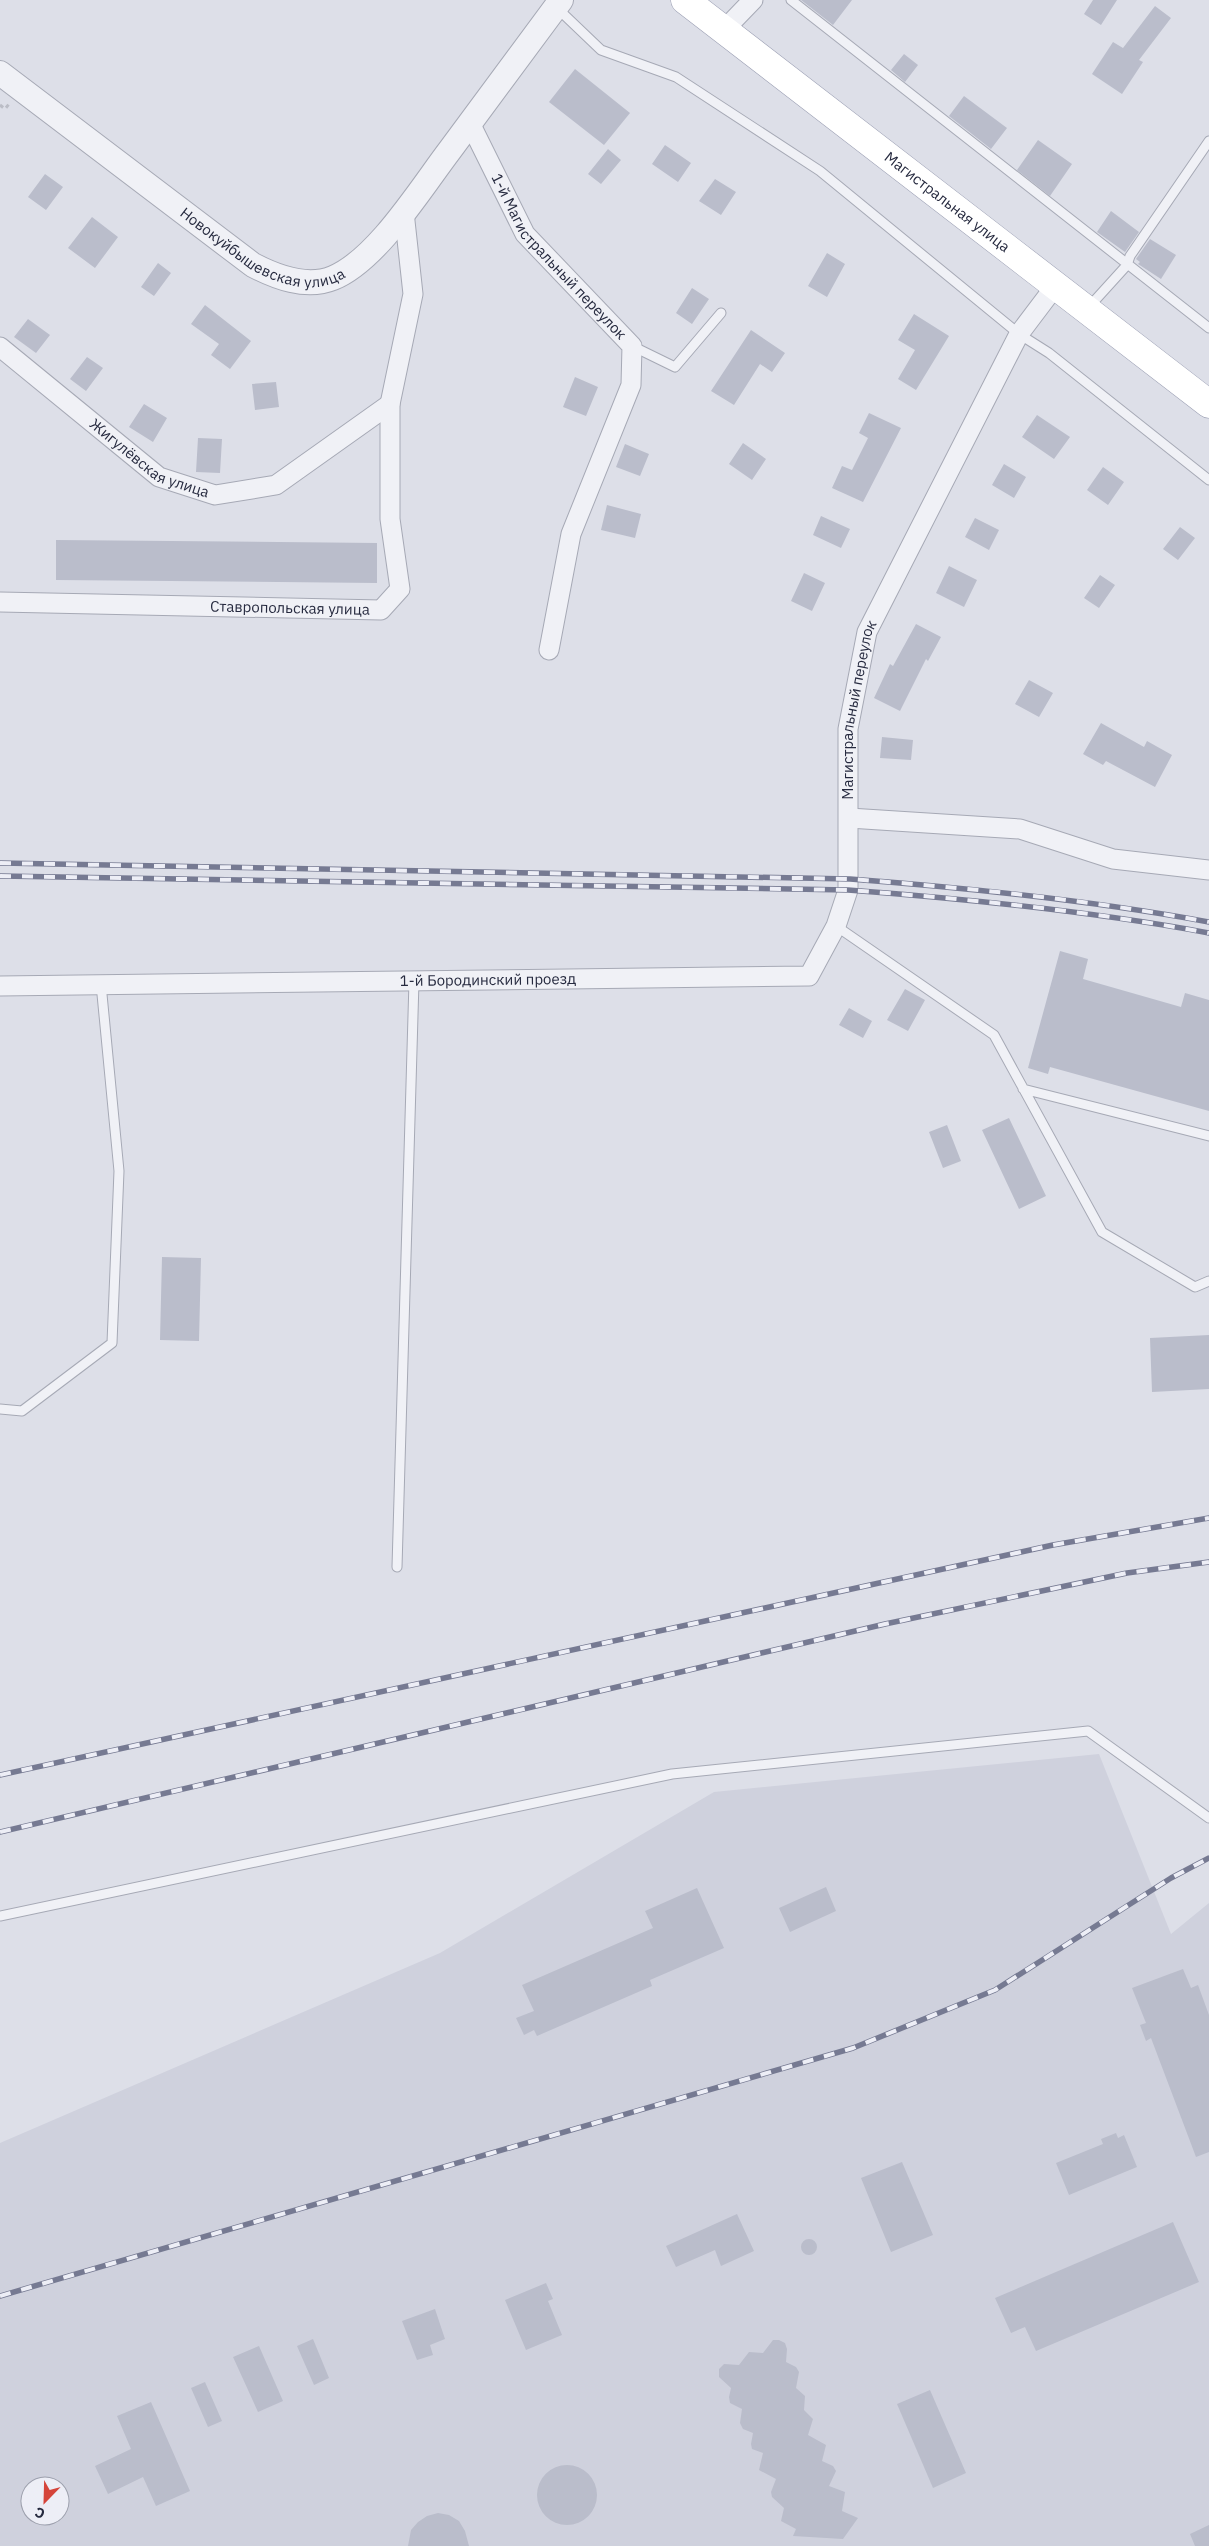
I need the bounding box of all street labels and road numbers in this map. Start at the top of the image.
street label: Магистральная улица [881,147,1014,256]
street label: 1-й Магистральный переулок [487,170,631,343]
street label: Новокуйбышевская улица [177,203,348,291]
street label: Жигулёвская улица [86,414,212,502]
street label: Ставропольская улица [210,596,370,619]
street label: Магистральный переулок [838,617,881,800]
street label: 1-й Бородинский проезд [400,969,576,990]

